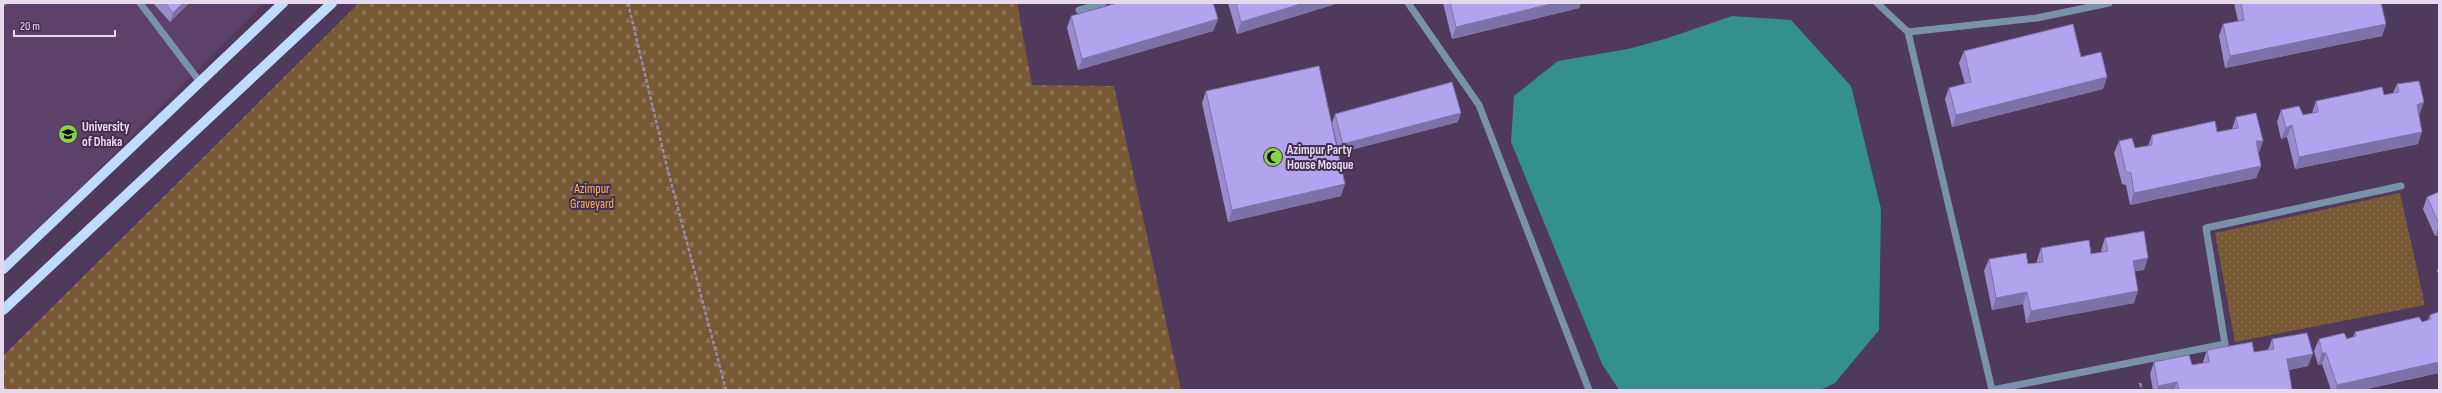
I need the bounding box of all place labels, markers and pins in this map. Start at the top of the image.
place label: University of Dhaka [82,119,130,150]
school or university icon: University of Dhaka [57,123,79,145]
place label: Azimpur Party House Mosque [1286,142,1354,173]
mosque icon: Azimpur Party House Mosque [1262,146,1284,168]

